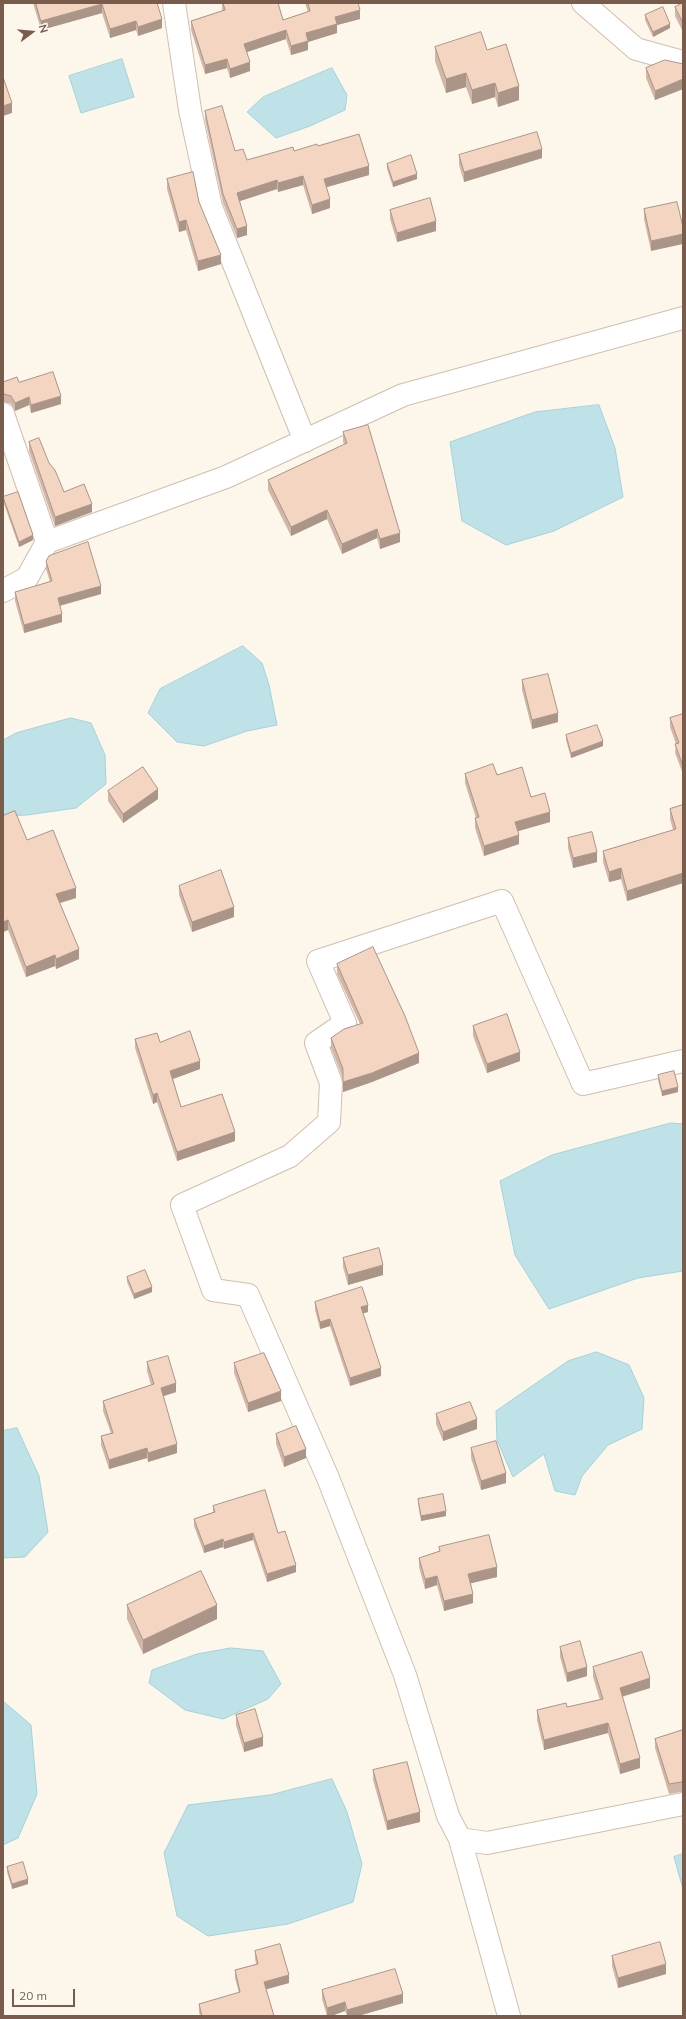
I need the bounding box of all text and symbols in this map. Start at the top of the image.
north arrow [12,12,52,52]
text: N [36,23,51,35]
scale bar [14,1981,77,2007]
text: 20 m [19,1988,47,2003]

